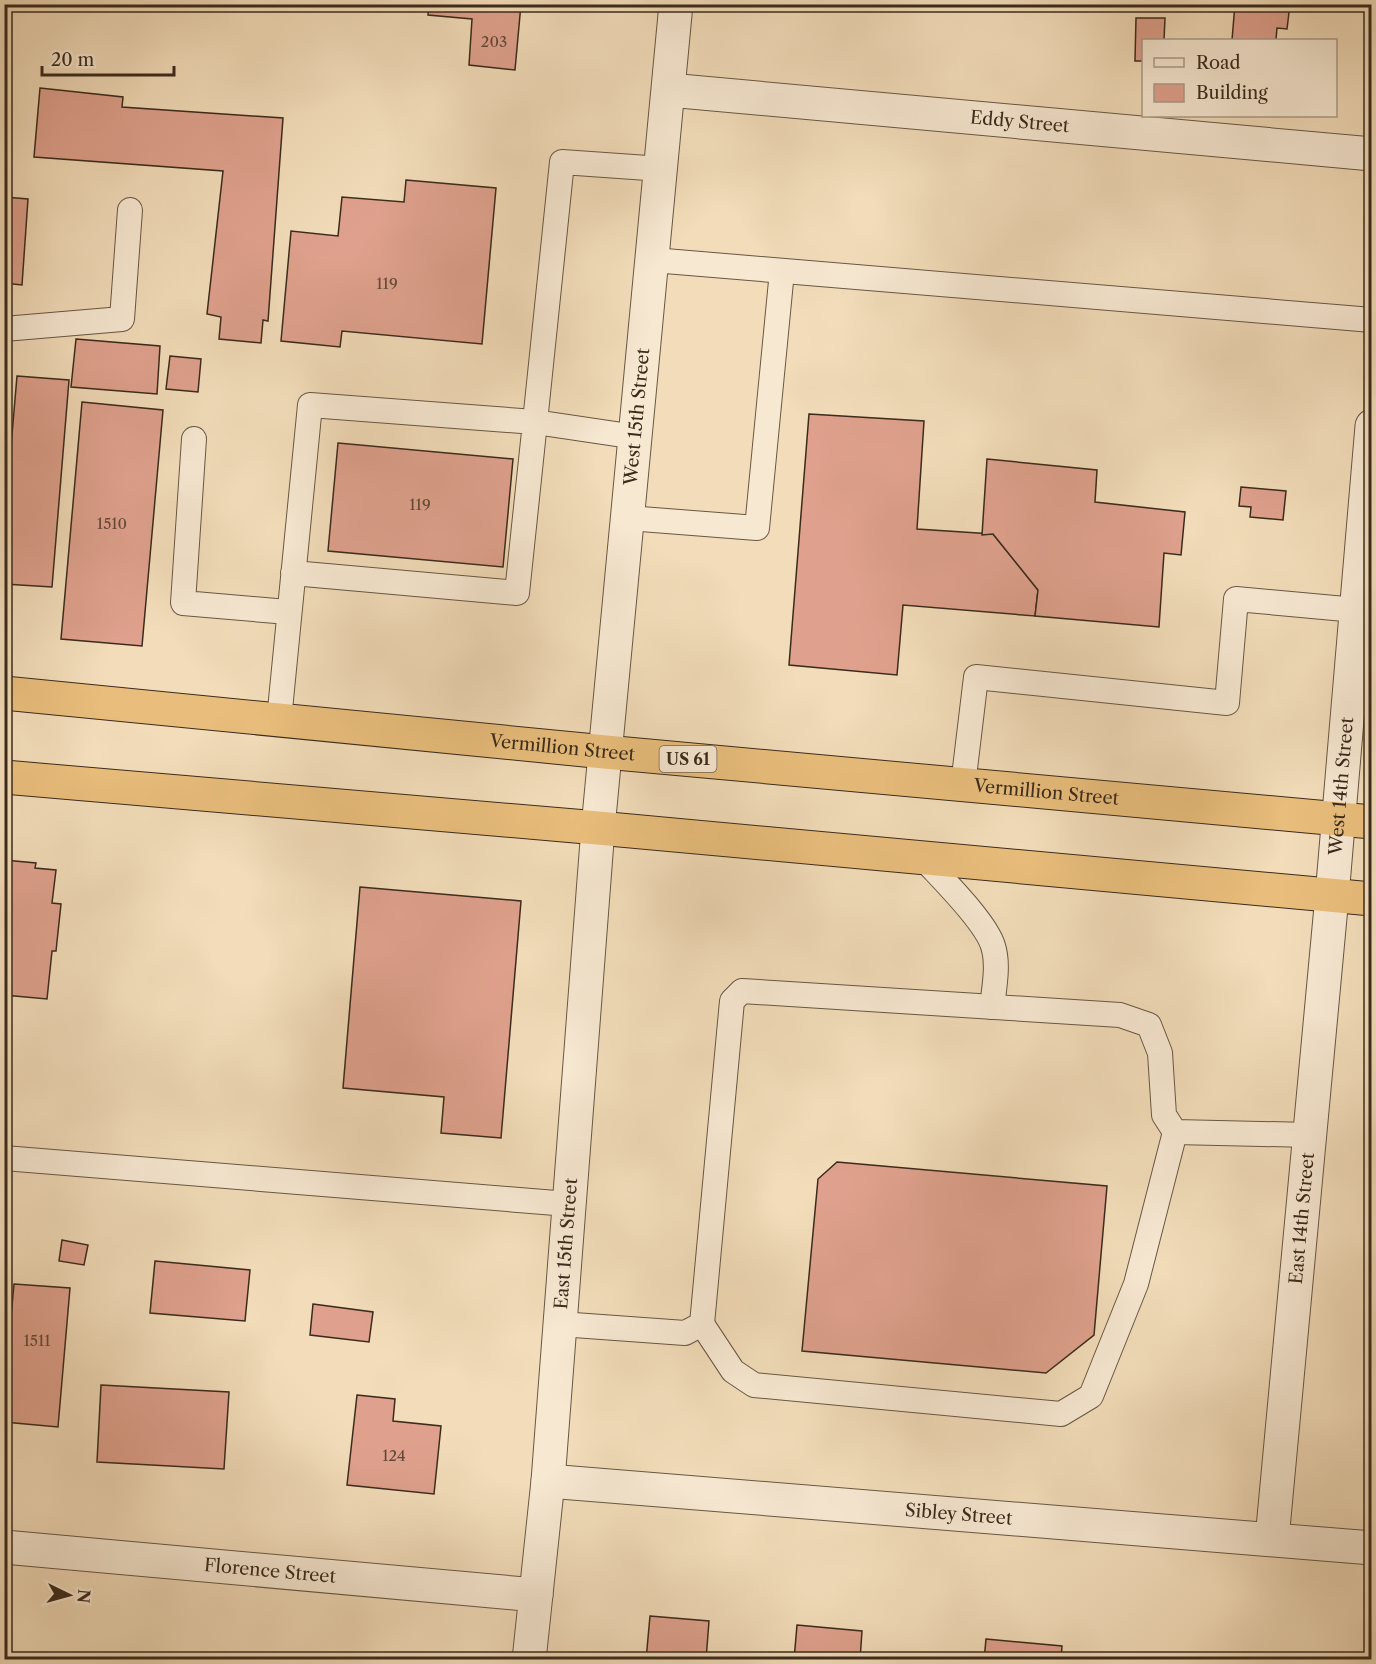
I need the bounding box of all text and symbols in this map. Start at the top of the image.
house number: 203 [481,32,507,51]
scale bar [42,39,174,77]
legend [1142,39,1337,117]
text: 20 m [51,49,95,71]
text: Road [1196,52,1241,74]
text: Building [1196,82,1268,104]
street label: Eddy Street [969,106,1071,137]
house number: 119 [376,274,398,293]
street label: West 15th Street [619,346,654,488]
house number: 119 [409,495,431,514]
house number: 1510 [97,514,127,533]
street label: West 14th Street [1324,716,1358,857]
street label: Vermillion Street [488,730,636,766]
road number: US 61 [660,746,716,772]
street label: Vermillion Street [972,775,1120,810]
street label: East 14th Street [1285,1151,1319,1285]
street label: East 15th Street [550,1177,582,1310]
house number: 1511 [23,1331,51,1350]
house number: 124 [382,1446,406,1465]
street label: Sibley Street [904,1499,1014,1530]
street label: Florence Street [203,1554,337,1588]
north arrow [39,1565,99,1625]
text: N [73,1589,95,1604]

